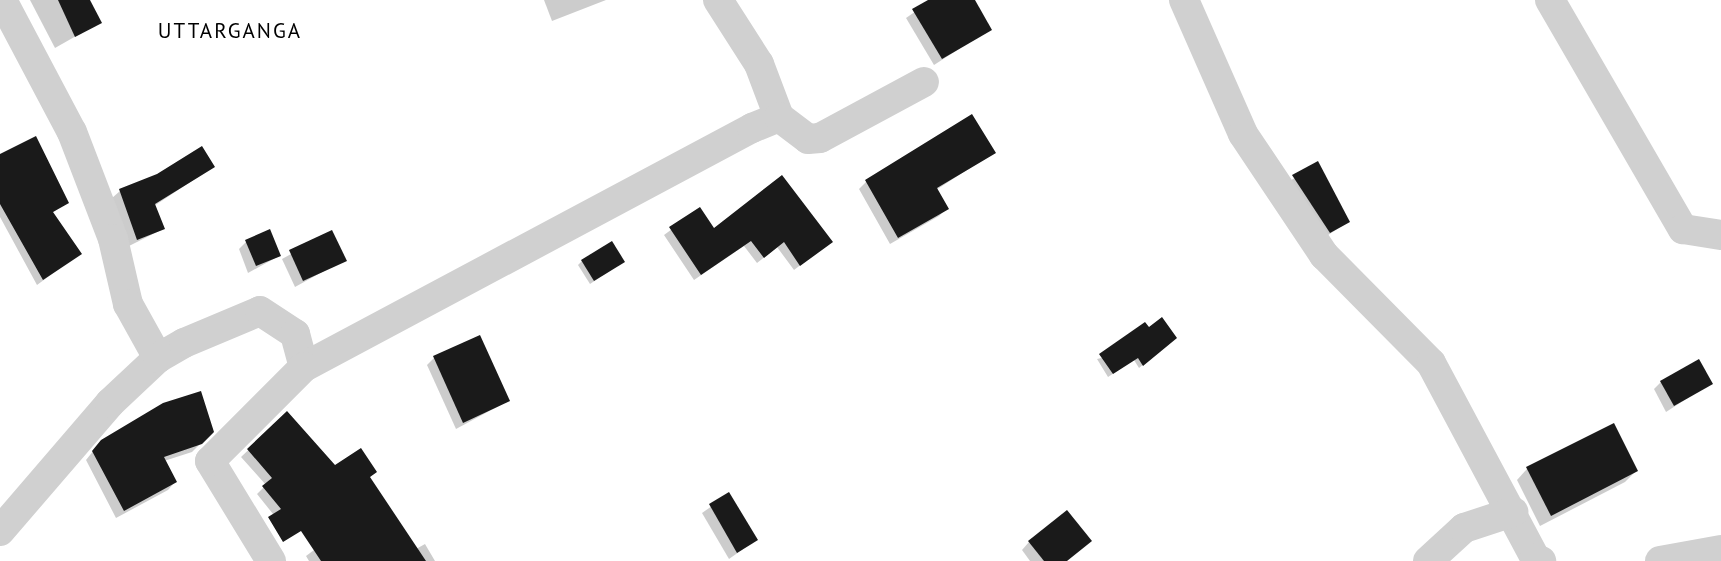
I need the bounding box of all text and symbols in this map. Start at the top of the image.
district label: UTTARGANGA [159,18,301,44]

